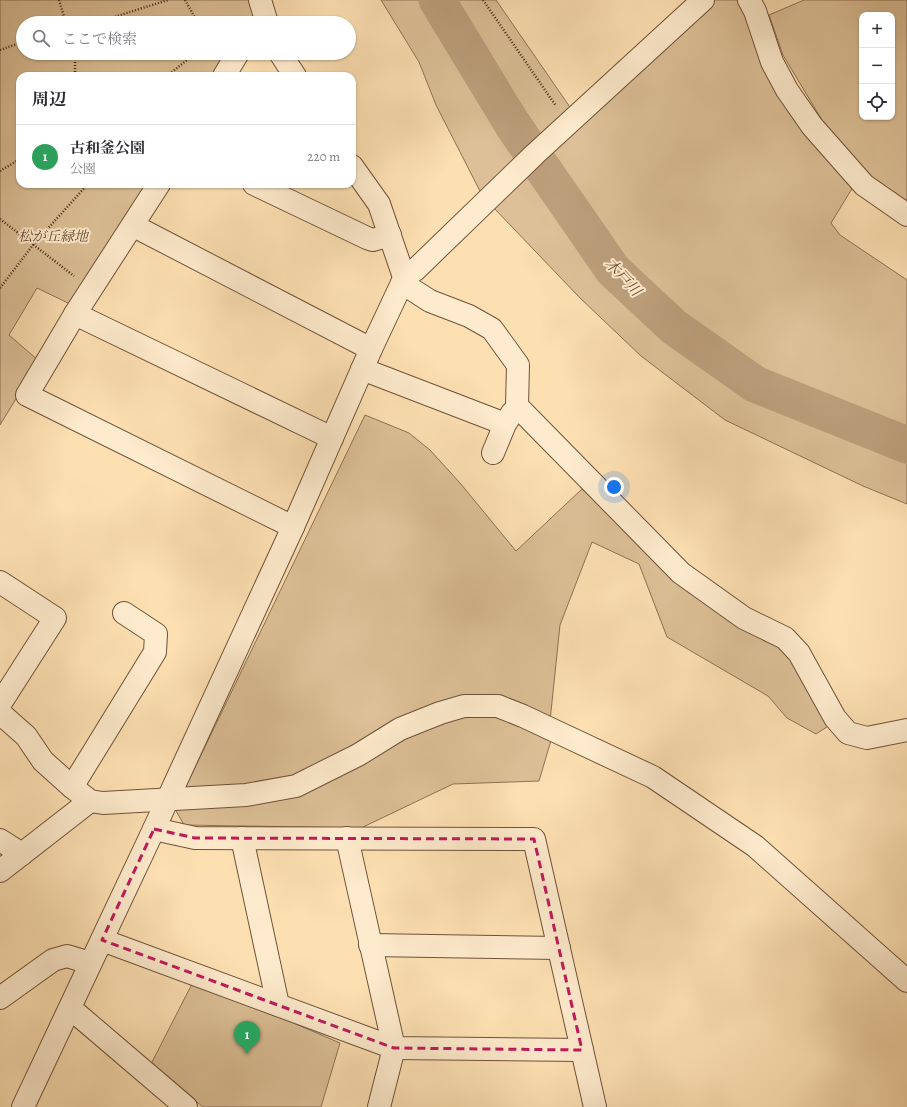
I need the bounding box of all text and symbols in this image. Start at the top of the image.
map controls [859,12,895,120]
button: + [859,12,895,48]
search box [16,16,356,60]
icon: search [30,27,52,49]
text: ここで検索 [62,29,137,49]
button: − [859,48,895,84]
button: locate [859,84,895,120]
text: 周辺 [32,88,66,111]
text: 古和釜公園 [70,138,145,158]
text: 1 [43,148,47,165]
text: 220 m [307,148,340,165]
text: 公園 [70,160,96,177]
park label: 松が丘緑地 [18,227,90,246]
water label: 木戸川 [600,254,647,302]
your location [604,477,624,497]
pin: 1 [234,1021,260,1054]

